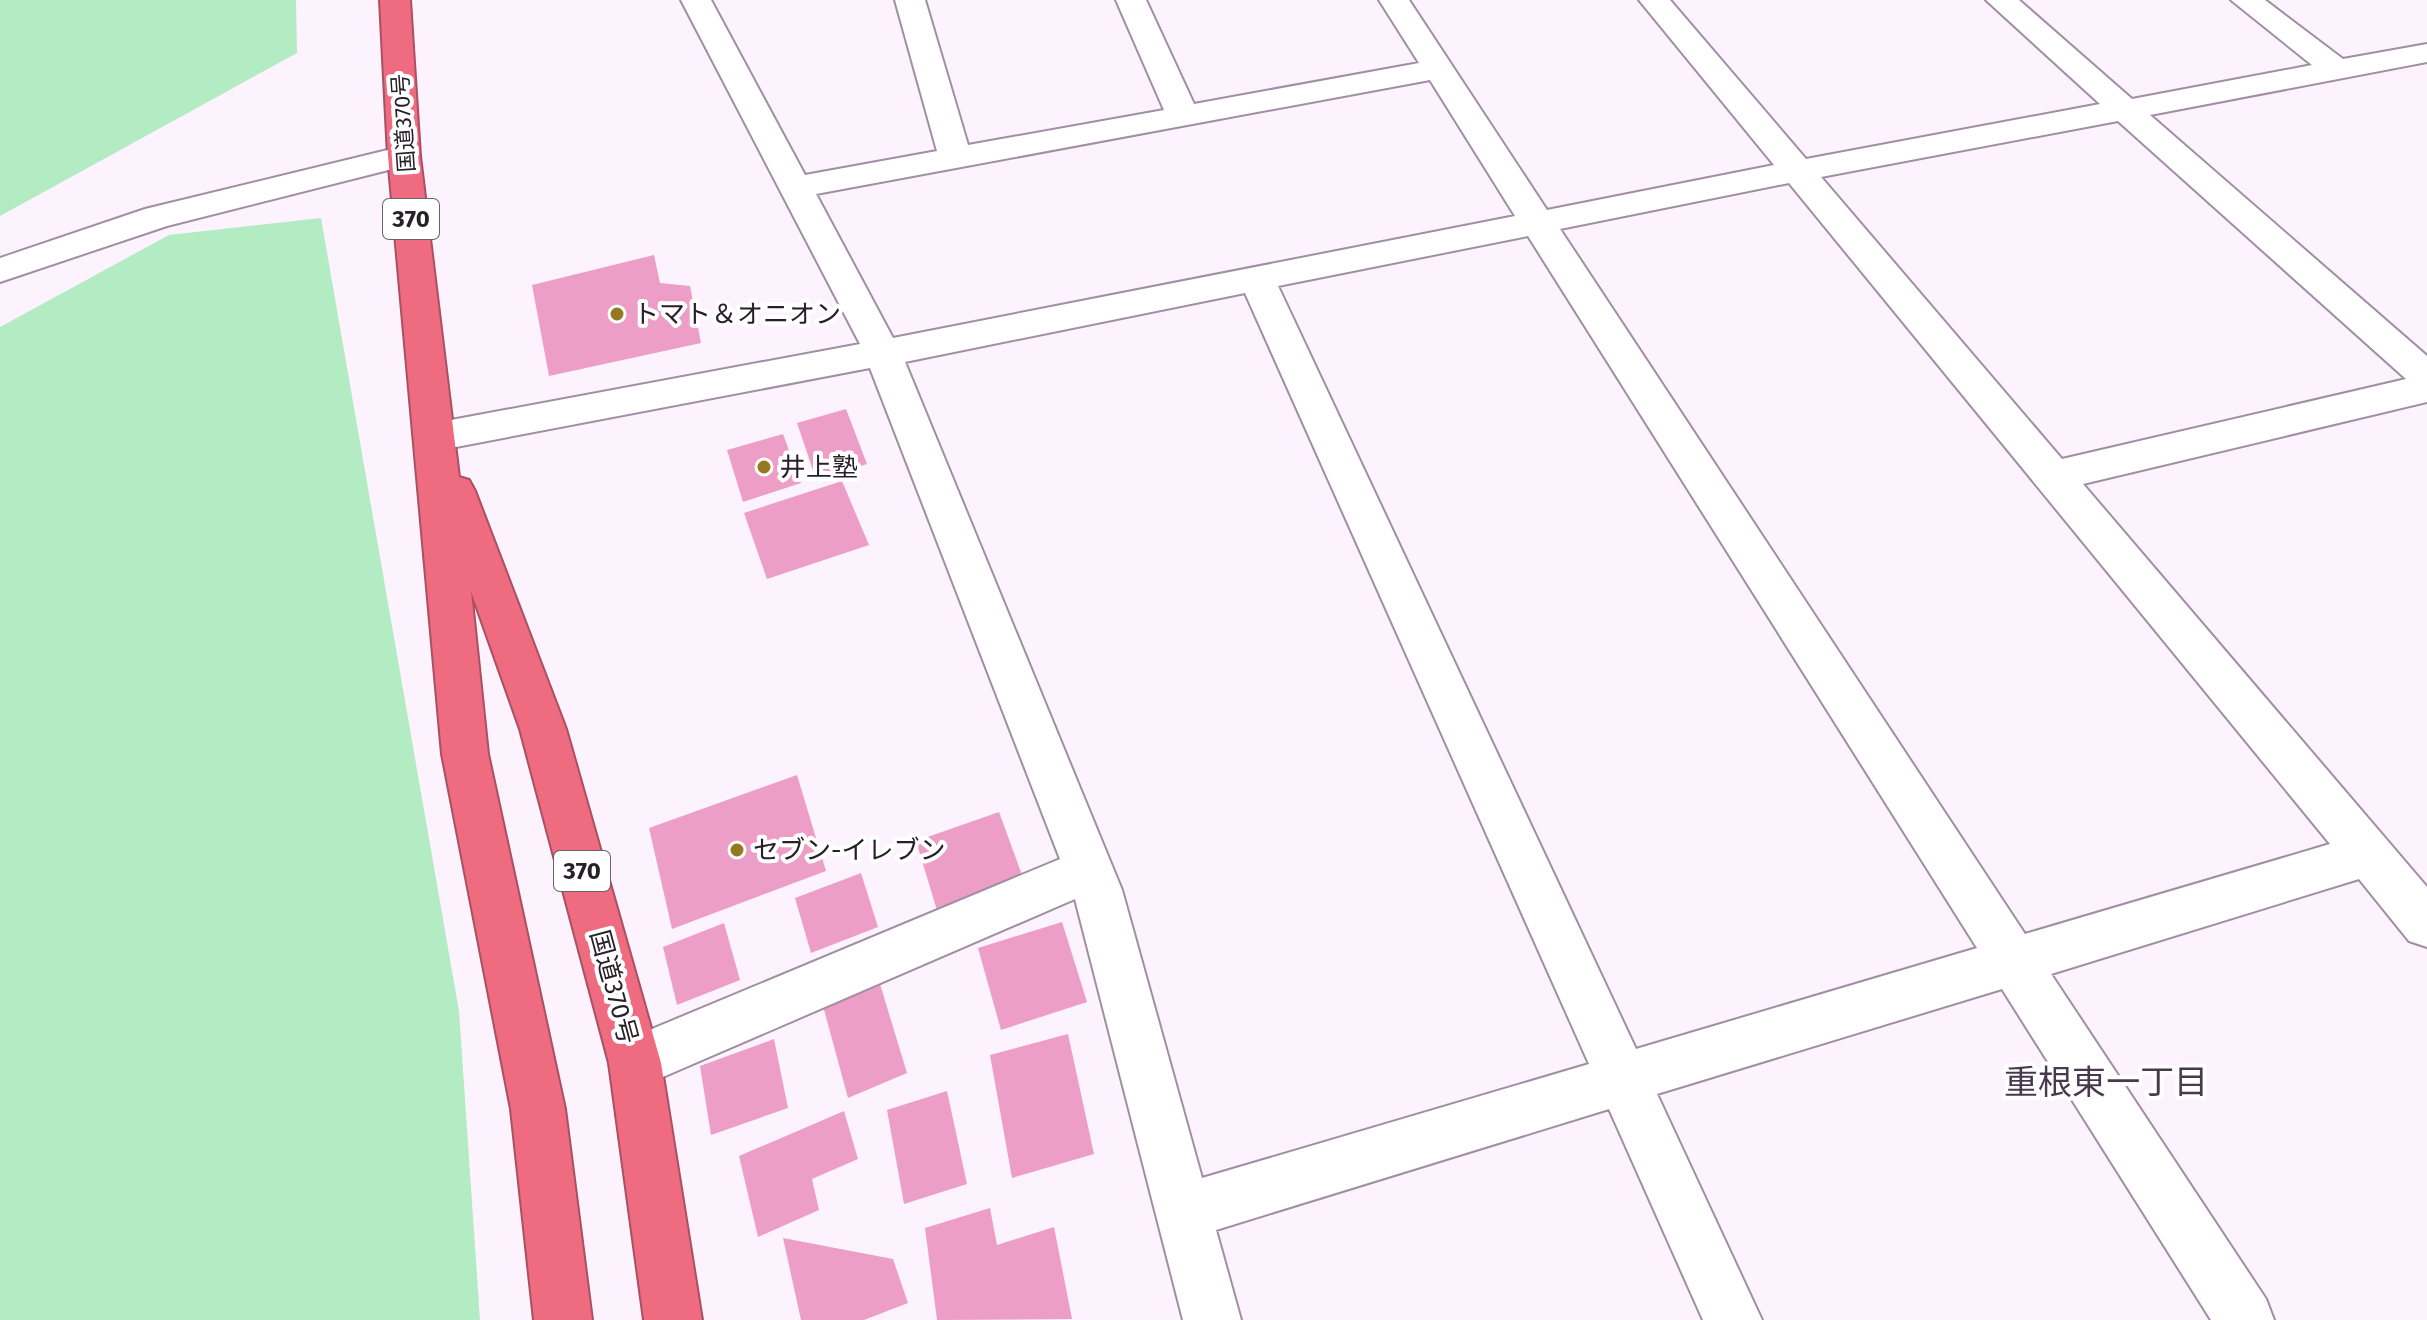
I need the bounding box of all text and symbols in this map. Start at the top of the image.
street label: 国道370号 [387,73,420,173]
road number: 370 [383,199,439,239]
place label: トマト＆オニオン [633,299,841,330]
marker: トマト＆オニオン [608,305,626,323]
place label: 井上塾 [780,452,858,483]
marker: 井上塾 [755,458,773,476]
place label: セブン-イレブン [753,835,945,866]
marker: セブン-イレブン [728,841,746,859]
road number: 370 [554,851,610,891]
street label: 国道370号 [583,927,644,1047]
district label: 重根東一丁目 [2004,1062,2208,1103]

